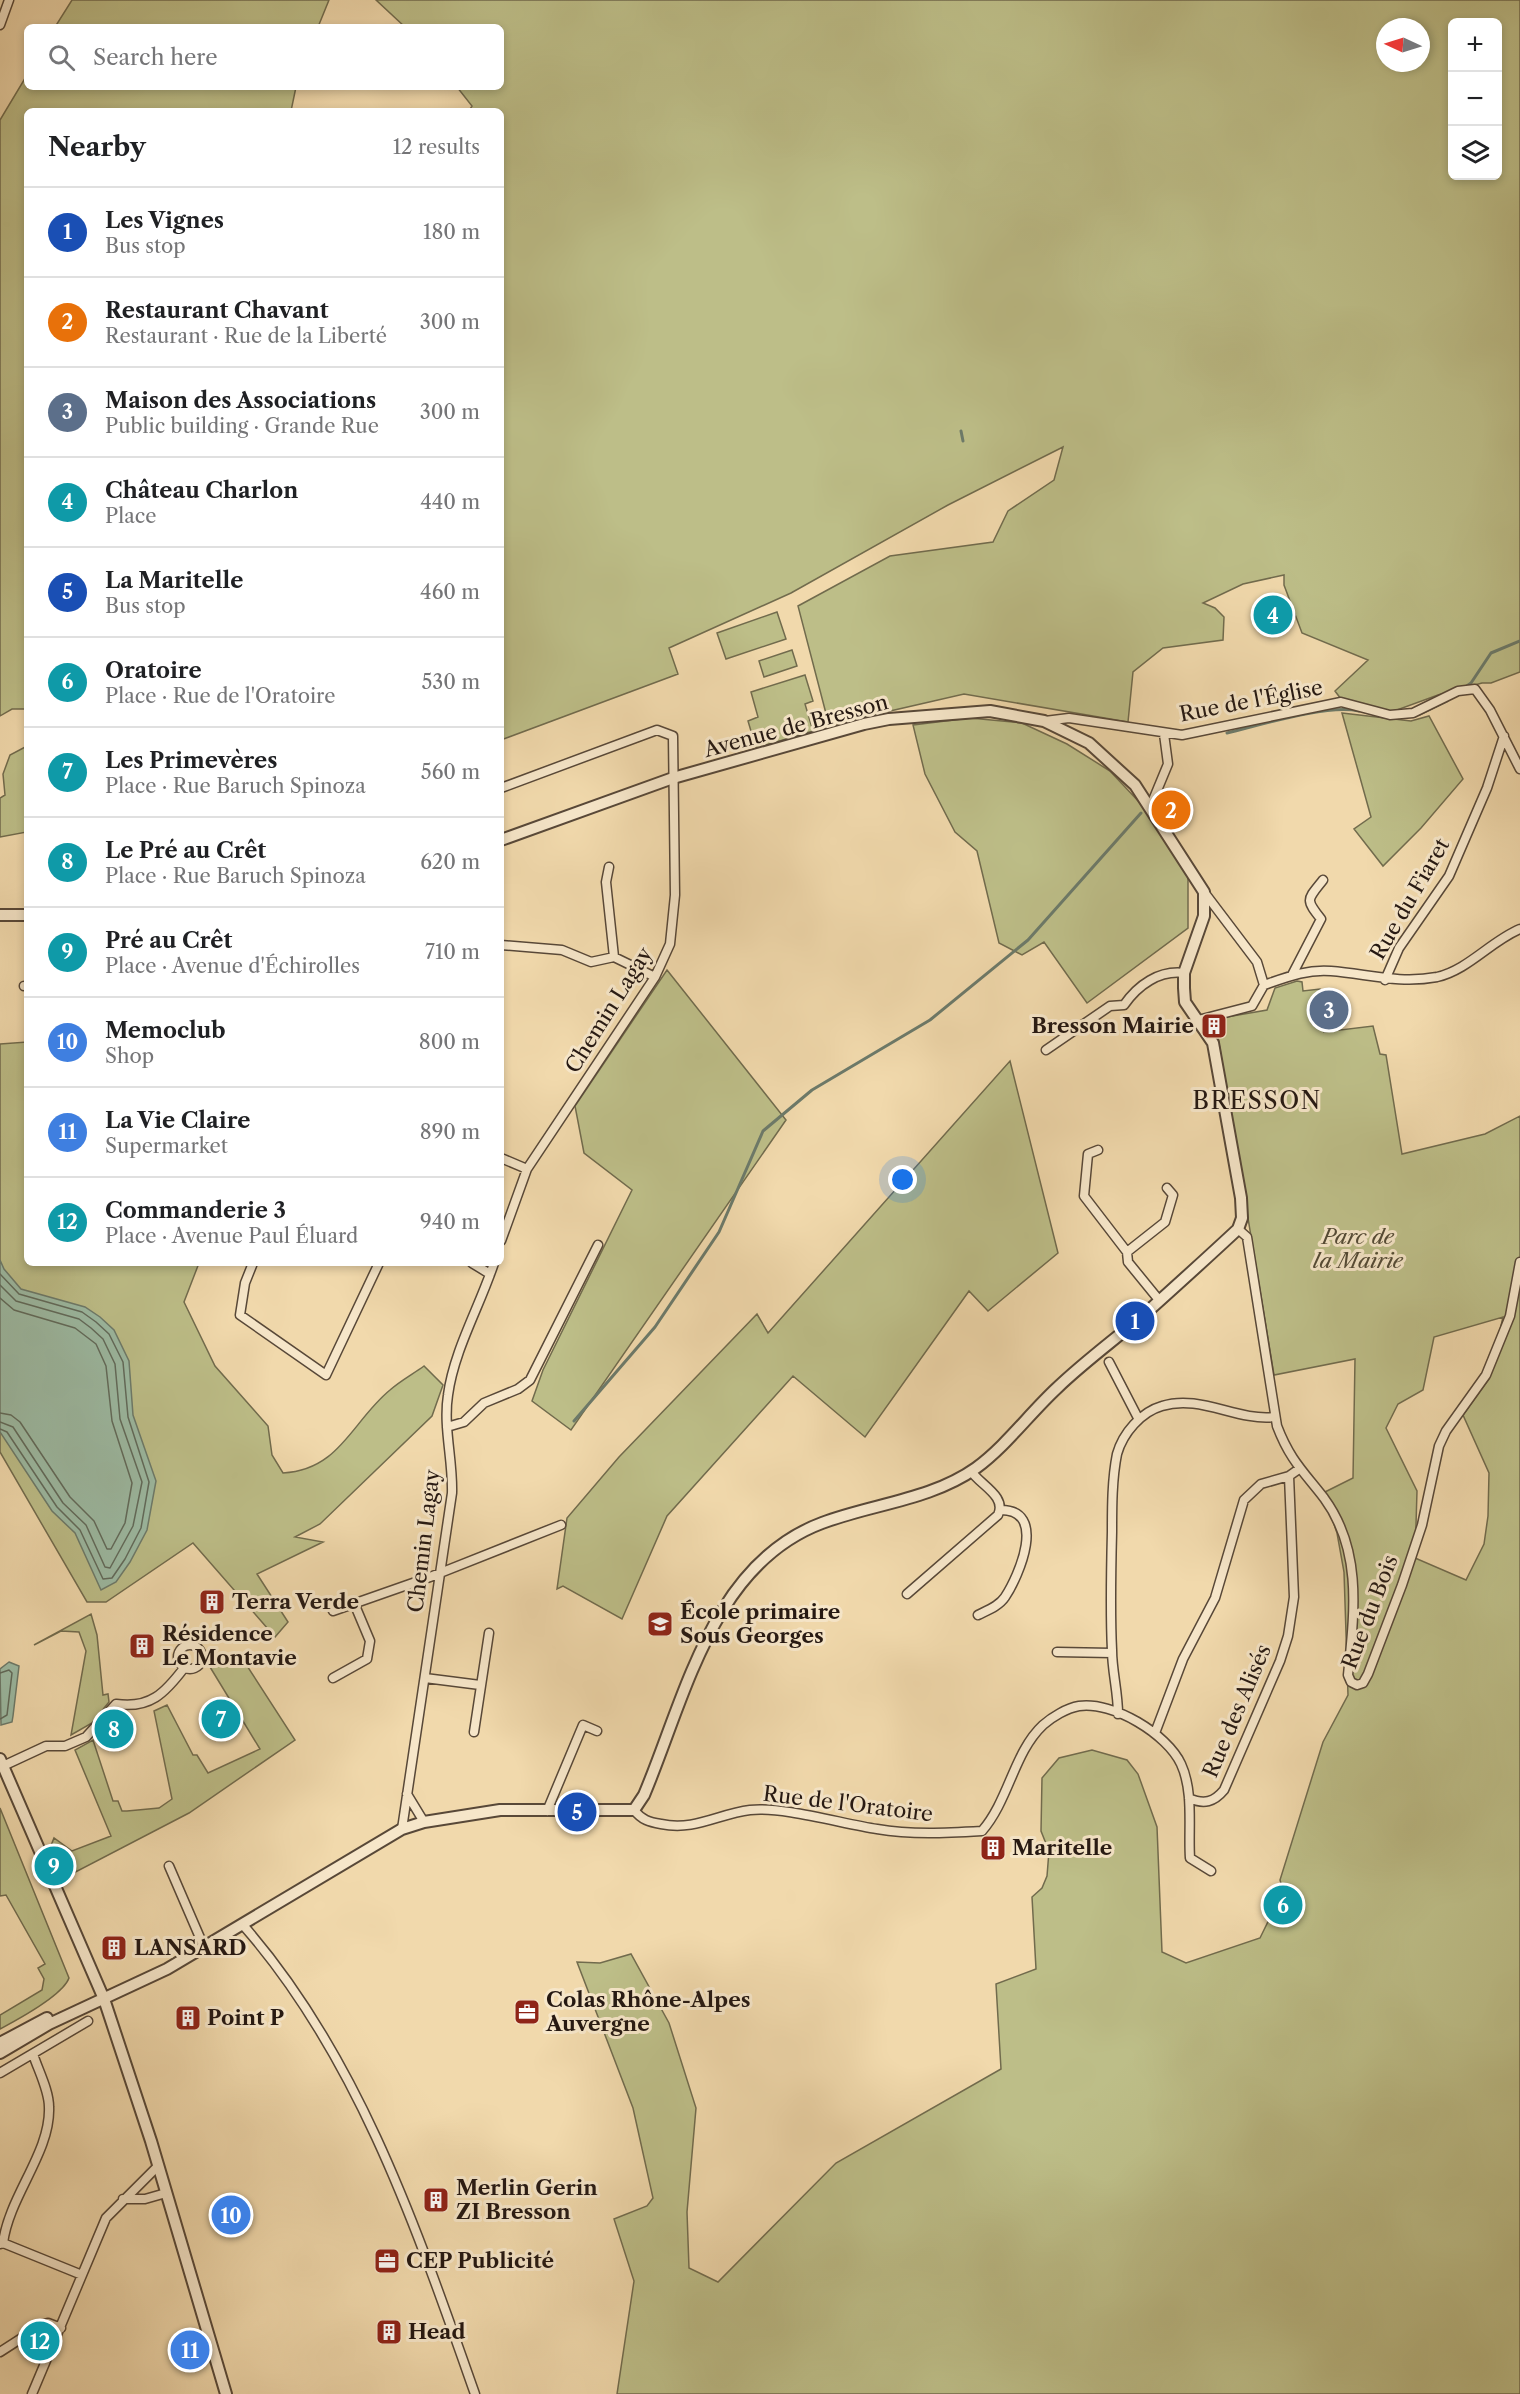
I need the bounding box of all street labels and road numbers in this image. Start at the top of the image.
street label: Rue de l'Église [1177,674,1325,727]
street label: Avenue de Bresson [700,689,891,762]
street label: Rue du Fiaret [1365,833,1455,964]
street label: Chemin Lagay [560,942,657,1077]
street label: Chemin Lagay [402,1468,445,1614]
street label: Rue du Bois [1336,1551,1403,1672]
street label: Rue des Alisés [1197,1640,1276,1781]
street label: Rue de l'Oratoire [762,1781,934,1826]

